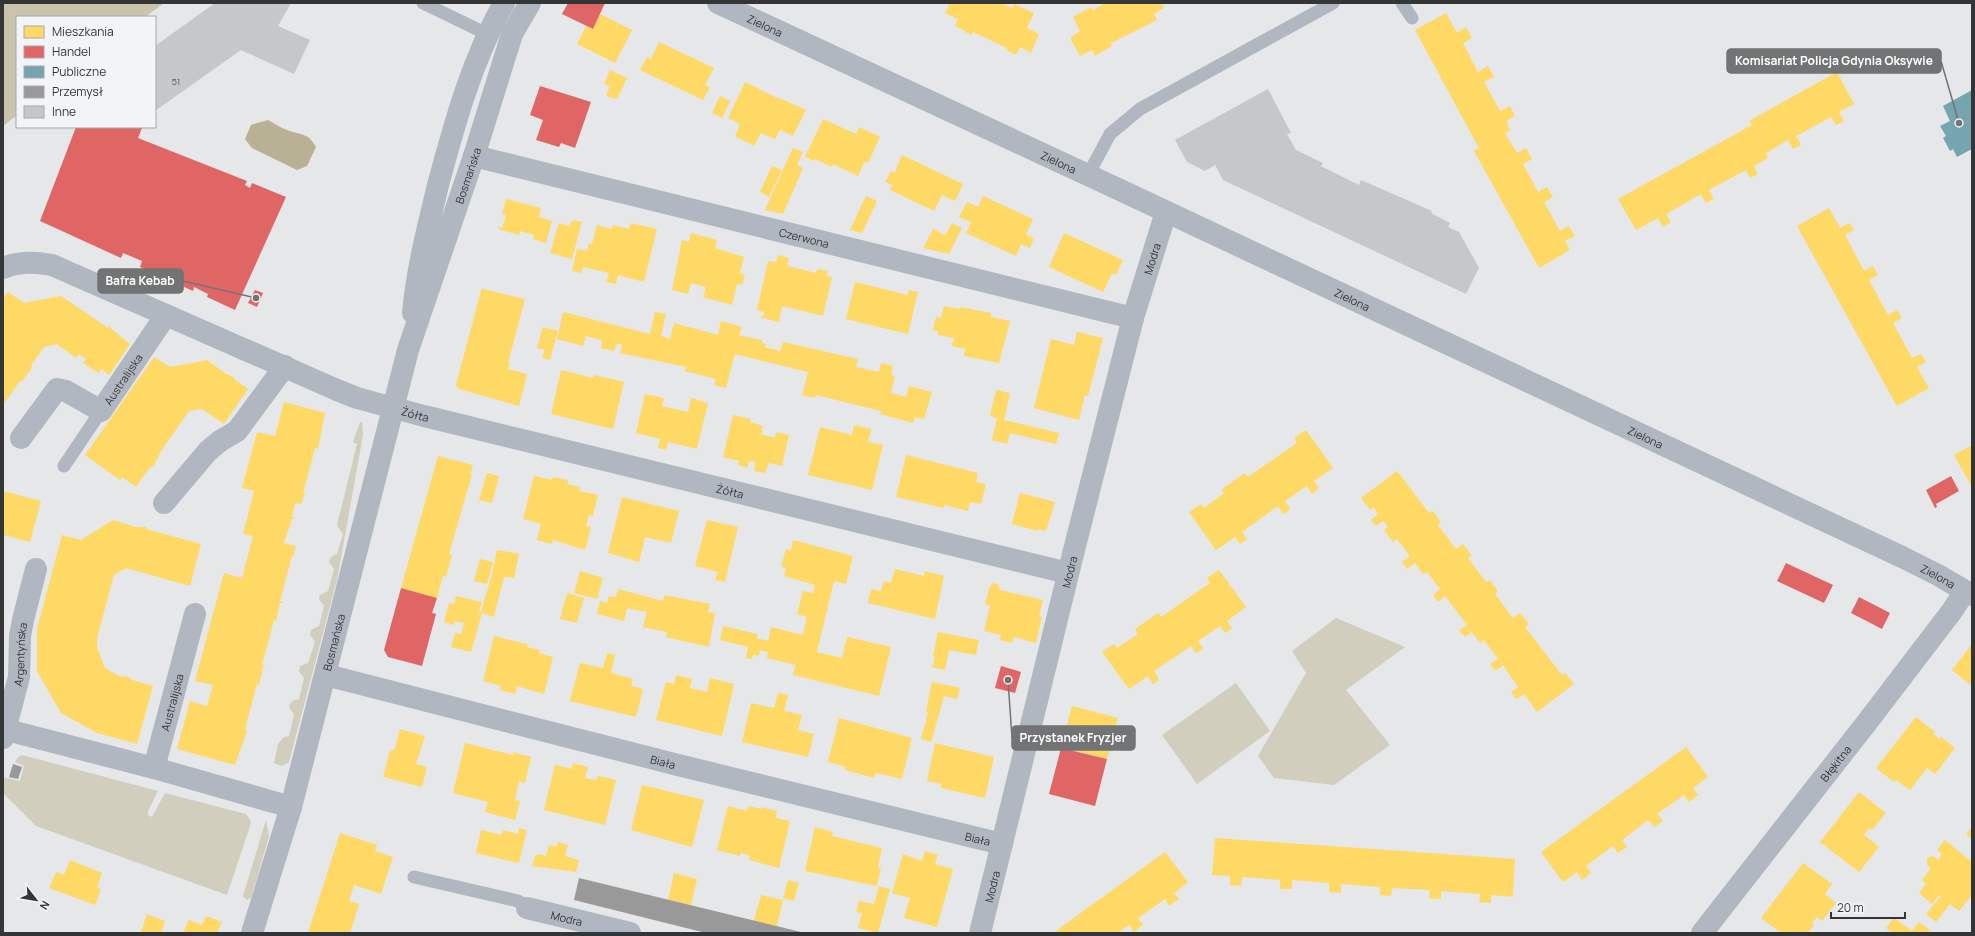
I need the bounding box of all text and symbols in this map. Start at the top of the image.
street label: Zielona [745,10,785,40]
legend [16,16,156,128]
text: Mieszkania [52,23,114,40]
text: Handel [52,43,91,60]
callout: Komisariat Policja Gdynia Oksywie [1727,49,1941,73]
text: Komisariat Policja Gdynia Oksywie [1735,52,1933,69]
text: Publiczne [52,63,106,80]
house number: 51 [172,75,180,88]
text: Przemysł [52,83,104,100]
text: Inne [52,103,76,120]
street label: Bosmańska [451,146,484,206]
street label: Zielona [1039,147,1079,176]
street label: Czerwona [778,224,831,251]
street label: Modra [1140,241,1163,276]
callout: Bafra Kebab [98,269,183,293]
text: Bafra Kebab [105,272,175,289]
street label: Zielona [1332,284,1373,314]
street label: Australijska [100,350,145,408]
street label: Żółta [400,403,431,424]
street label: Zielona [1625,422,1666,451]
street label: Żółta [715,480,745,501]
street label: Modra [1058,554,1080,589]
street label: Zielona [1918,560,1958,591]
street label: Bosmańska [319,612,348,672]
street label: Argentyńska [9,621,30,688]
street label: Australijska [157,672,186,733]
callout: Przystanek Fryzjer [1012,726,1135,750]
text: Przystanek Fryzjer [1020,729,1127,746]
street label: Błękitna [1816,742,1854,784]
street label: Biała [649,751,677,772]
street label: Biała [964,828,992,848]
street label: Modra [980,869,1003,904]
north arrow [16,880,56,920]
scale bar [1831,894,1905,920]
text: N [36,898,53,913]
text: 20 m [1837,899,1864,916]
street label: Modra [549,907,584,929]

